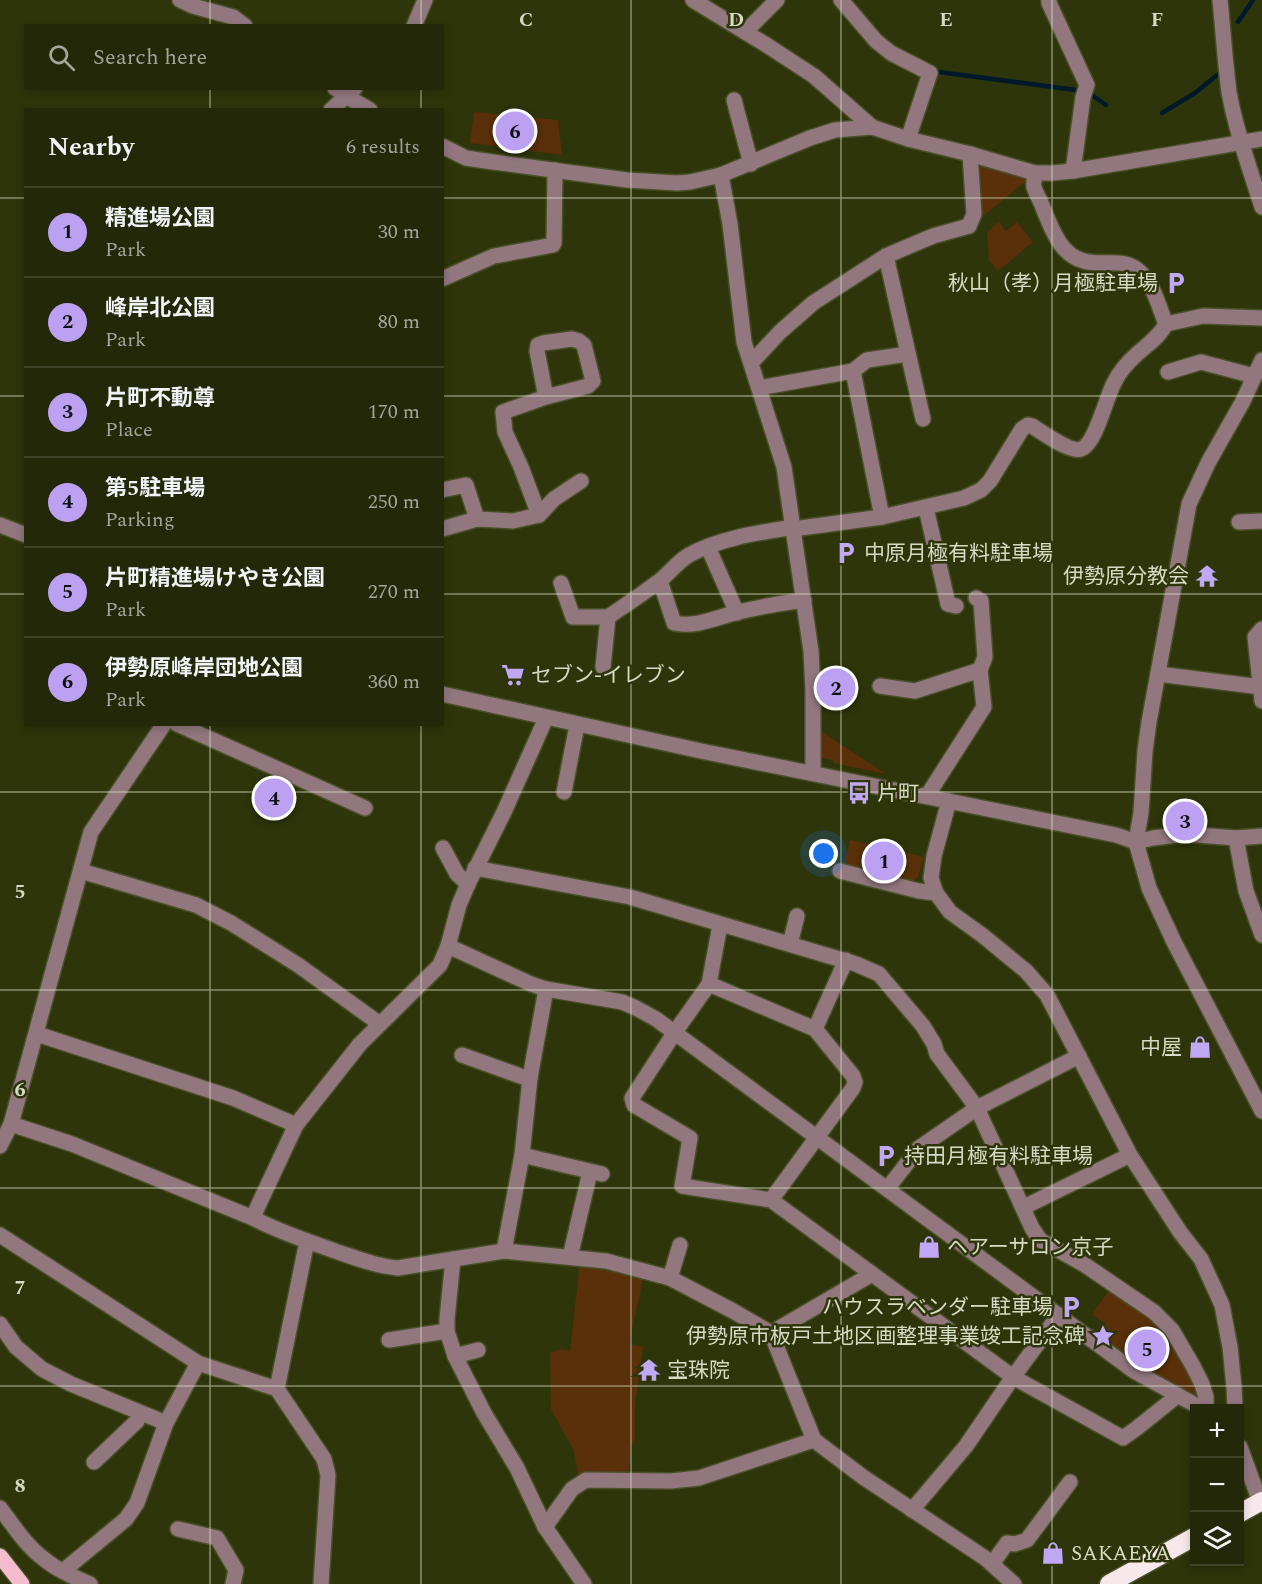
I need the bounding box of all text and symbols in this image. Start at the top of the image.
text: C [519,5,533,35]
text: D [728,5,744,35]
text: E [939,5,953,35]
text: F [1151,5,1163,35]
search box [24,24,444,90]
icon: search [45,41,78,74]
text: Search here [93,41,207,74]
pin: 6 [496,108,534,154]
text: Nearby [48,127,134,167]
text: 6 results [346,132,420,162]
text: 精進場公園 [105,202,215,235]
text: 1 [62,217,73,247]
text: 30 m [378,217,420,247]
text: Park [105,235,146,265]
place label: 秋山（孝）月極駐車場 [948,268,1158,300]
parking icon: 秋山（孝）月極駐車場 [1163,270,1189,296]
text: 峰岸北公園 [105,292,215,325]
text: 2 [62,307,73,337]
text: 80 m [378,307,420,337]
text: Park [105,325,146,355]
text: 片町不動尊 [105,382,215,415]
text: 3 [62,397,73,427]
text: 170 m [368,397,420,427]
text: Place [105,415,153,445]
text: 第5駐車場 [105,472,205,505]
text: 4 [62,487,73,517]
text: 250 m [368,487,420,517]
text: Parking [105,505,175,535]
place label: 中原月極有料駐車場 [864,538,1053,570]
parking icon: 中原月極有料駐車場 [833,540,859,566]
place label: 伊勢原分教会 [1063,561,1189,593]
text: 片町精進場けやき公園 [105,562,325,595]
temple icon: 伊勢原分教会 [1194,563,1220,589]
text: 5 [62,577,73,607]
text: 270 m [368,577,420,607]
text: Park [105,595,146,625]
text: 伊勢原峰岸団地公園 [105,652,303,685]
place label: セブン-イレブン [531,660,686,692]
supermarket icon: セブン-イレブン [500,662,526,688]
pin: 2 [816,666,856,710]
text: 6 [62,667,73,697]
text: 360 m [368,667,420,697]
text: Park [105,685,146,715]
pin: 4 [254,776,294,820]
place label: 片町 [877,778,919,810]
bus stop icon: 片町 [846,780,872,806]
pin: 3 [1166,798,1204,844]
pin: 1 [864,838,904,884]
your location [809,839,838,868]
text: 5 [14,877,26,907]
place label: 中屋 [1140,1032,1182,1064]
shop icon: 中屋 [1187,1034,1213,1060]
text: 6 [14,1075,26,1105]
place label: 持田月極有料駐車場 [904,1141,1093,1173]
parking icon: 持田月極有料駐車場 [873,1143,899,1169]
place label: ヘアーサロン京子 [947,1232,1113,1264]
shop icon: ヘアーサロン京子 [916,1234,942,1260]
text: 7 [14,1273,26,1303]
place label: ハウスラベンダー駐車場 [822,1292,1053,1324]
parking icon: ハウスラベンダー駐車場 [1058,1294,1084,1320]
place label: 伊勢原市板戸土地区画整理事業竣工記念碑 [686,1321,1085,1353]
place icon: 伊勢原市板戸土地区画整理事業竣工記念碑 [1090,1323,1116,1349]
pin: 5 [1128,1326,1166,1372]
place label: 宝珠院 [667,1355,730,1387]
temple icon: 宝珠院 [636,1357,662,1383]
map controls [1190,1404,1244,1566]
button: + [1190,1404,1244,1458]
button: − [1190,1458,1244,1512]
text: 8 [14,1471,26,1501]
button: layers [1190,1512,1244,1566]
place label: SAKAEYA [1071,1538,1171,1570]
shop icon: SAKAEYA [1040,1540,1066,1566]

